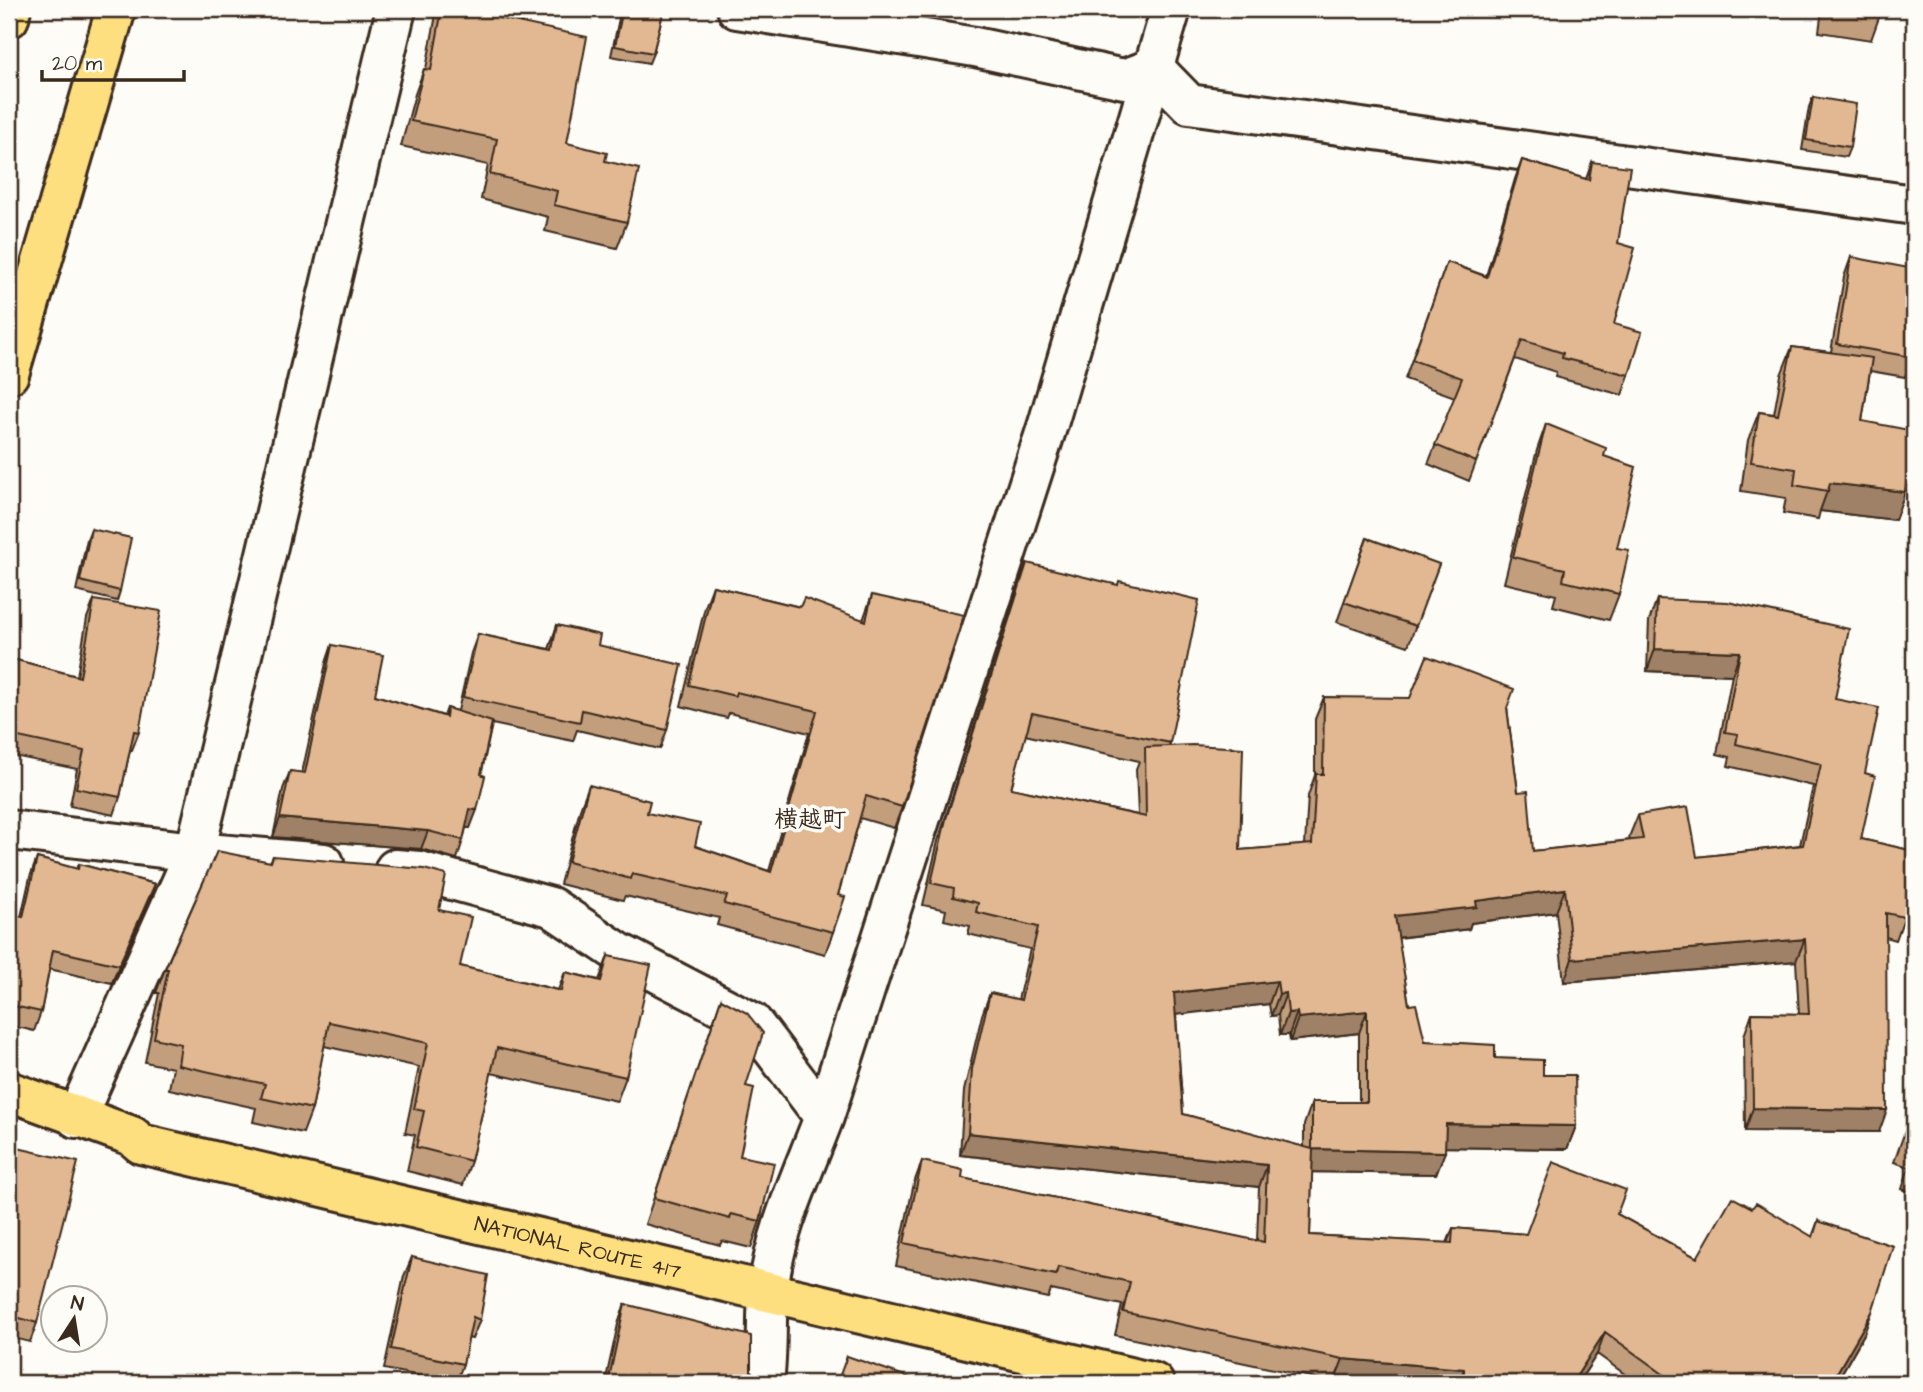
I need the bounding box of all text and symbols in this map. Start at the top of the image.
scale bar [42,38,184,82]
text: 20 m [52,49,103,78]
district label: 横越町 [774,803,846,837]
street label: NATIONAL ROUTE 417 [472,1209,684,1286]
north arrow [38,1284,108,1354]
text: N [69,1289,86,1318]

